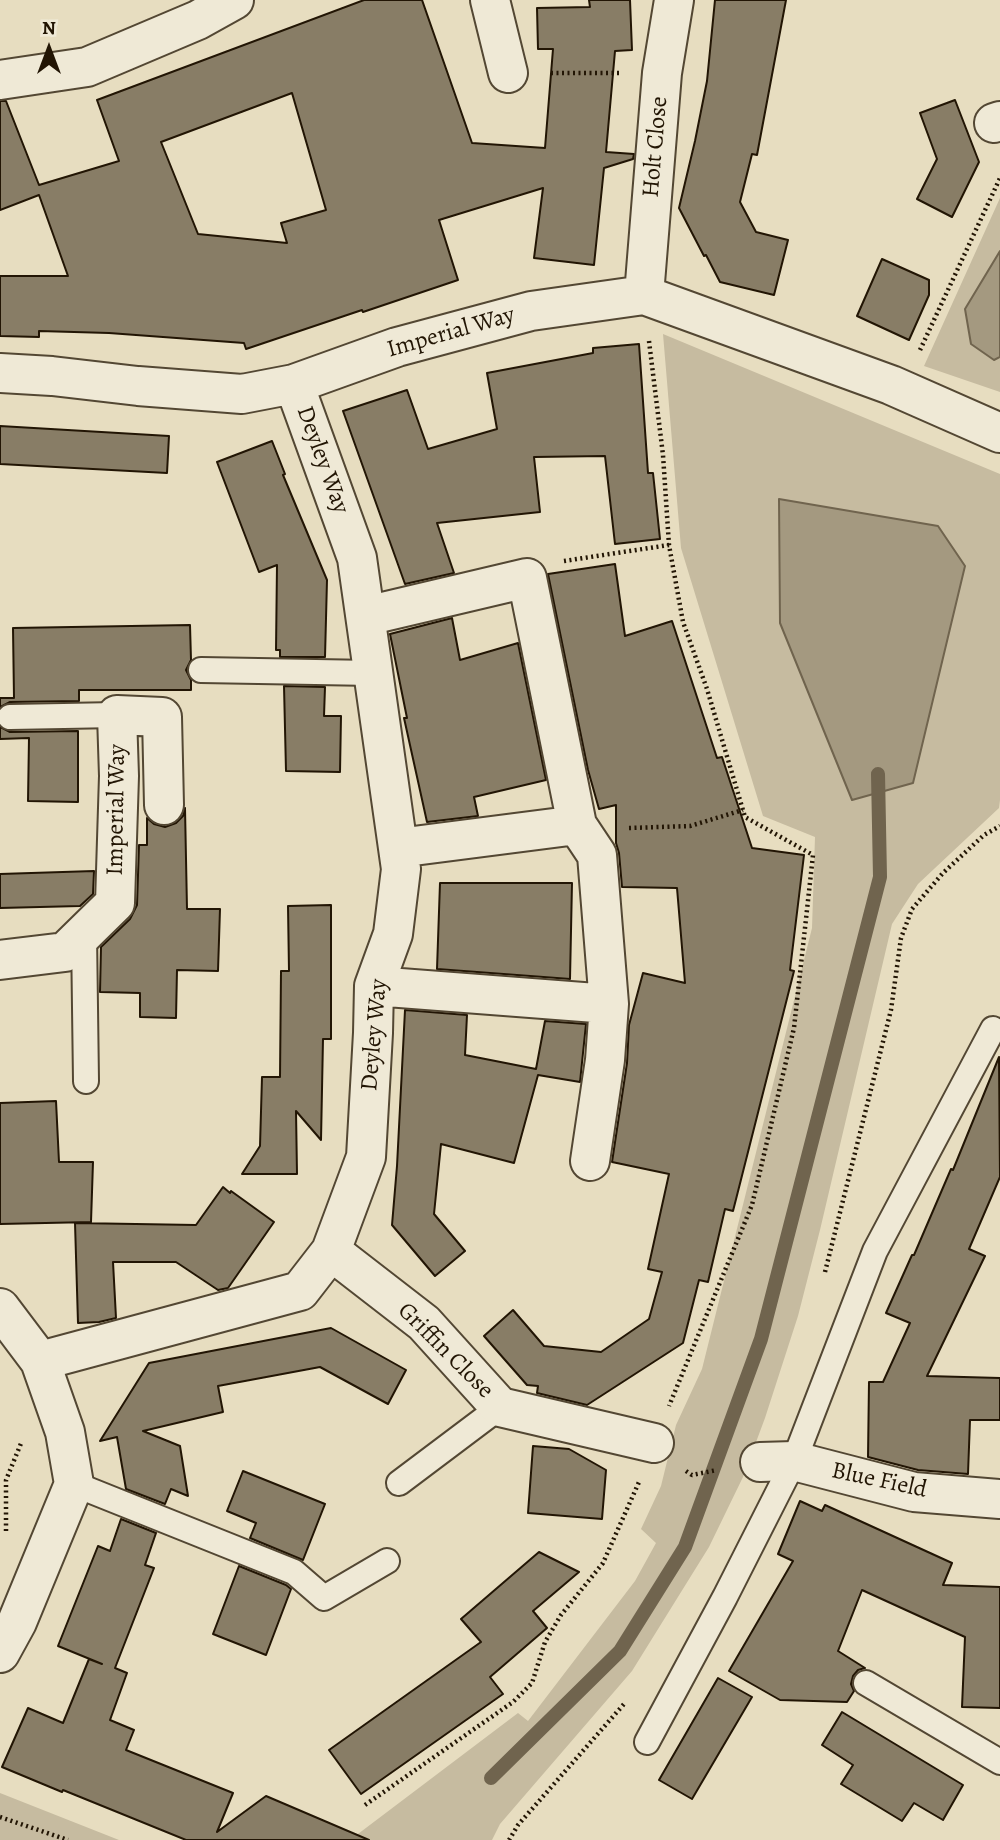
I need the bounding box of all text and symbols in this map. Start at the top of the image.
north arrow [14,14,84,84]
text: N [42,15,56,41]
street label: Holt Close [637,95,675,199]
street label: Imperial Way [384,301,518,365]
street label: Deyley Way [289,402,355,518]
street label: Imperial Way [101,744,133,876]
street label: Deyley Way [356,978,394,1092]
street label: Griffin Close [391,1297,499,1405]
street label: Blue Field [829,1457,929,1505]

